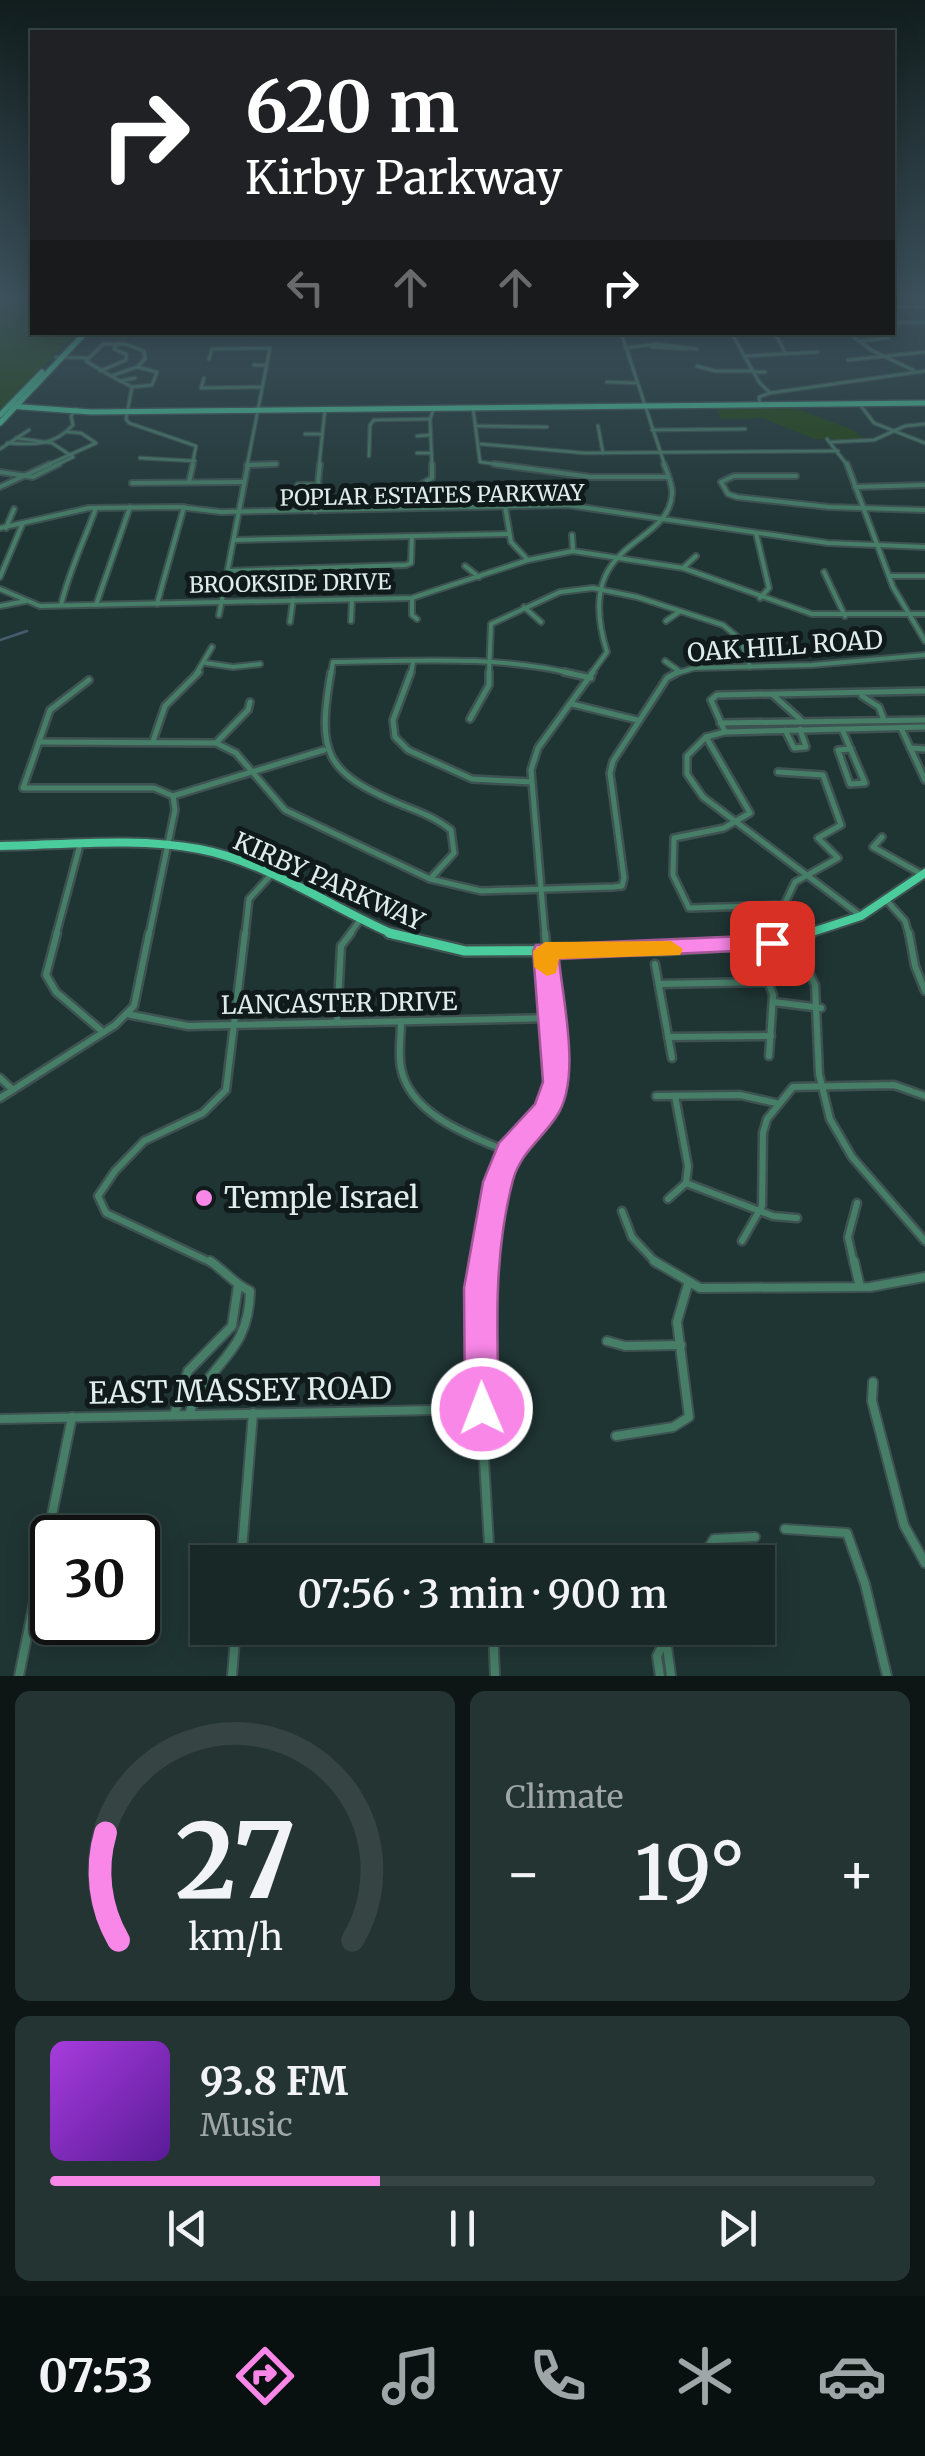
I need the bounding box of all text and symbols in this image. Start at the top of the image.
text: 620 m [245,63,459,151]
icon: right [80,70,210,200]
text: Kirby Parkway [245,150,563,206]
icon: left [278,260,333,315]
icon: ahead [383,260,438,315]
icon: ahead [488,260,543,315]
icon: right [593,260,648,315]
street label: POPLAR ESTATES PARKWAY [279,478,585,512]
street label: BROOKSIDE DRIVE [189,567,391,599]
street label: OAK HILL ROAD [686,623,884,669]
street label: KIRBY PARKWAY [229,825,430,938]
pin [730,901,815,986]
icon: arrive [745,916,800,971]
street label: LANCASTER DRIVE [220,985,458,1021]
place label: Temple Israel [224,1178,419,1216]
marker: Temple Israel [193,1187,215,1209]
position arrow [430,1357,534,1461]
street label: EAST MASSEY ROAD [88,1368,392,1412]
speed limit sign: 30 [30,1515,160,1645]
text: 07:56 · 3 min · 900 m [297,1571,668,1618]
text: Climate [505,1777,623,1817]
text: 27 [175,1796,295,1926]
text: 19° [635,1826,745,1920]
text: − [505,1839,542,1908]
text: + [838,1839,875,1908]
text: km/h [188,1915,282,1960]
text: 93.8 FM [200,2058,348,2105]
text: Music [200,2105,293,2145]
icon: previous [160,2201,215,2256]
icon: pause [435,2201,490,2256]
icon: next [710,2201,765,2256]
icon: directions [230,2341,300,2411]
icon: music [376,2341,446,2411]
icon: phone [523,2341,593,2411]
icon: climate [670,2341,740,2411]
icon: car [817,2341,887,2411]
text: 07:53 [38,2348,153,2404]

